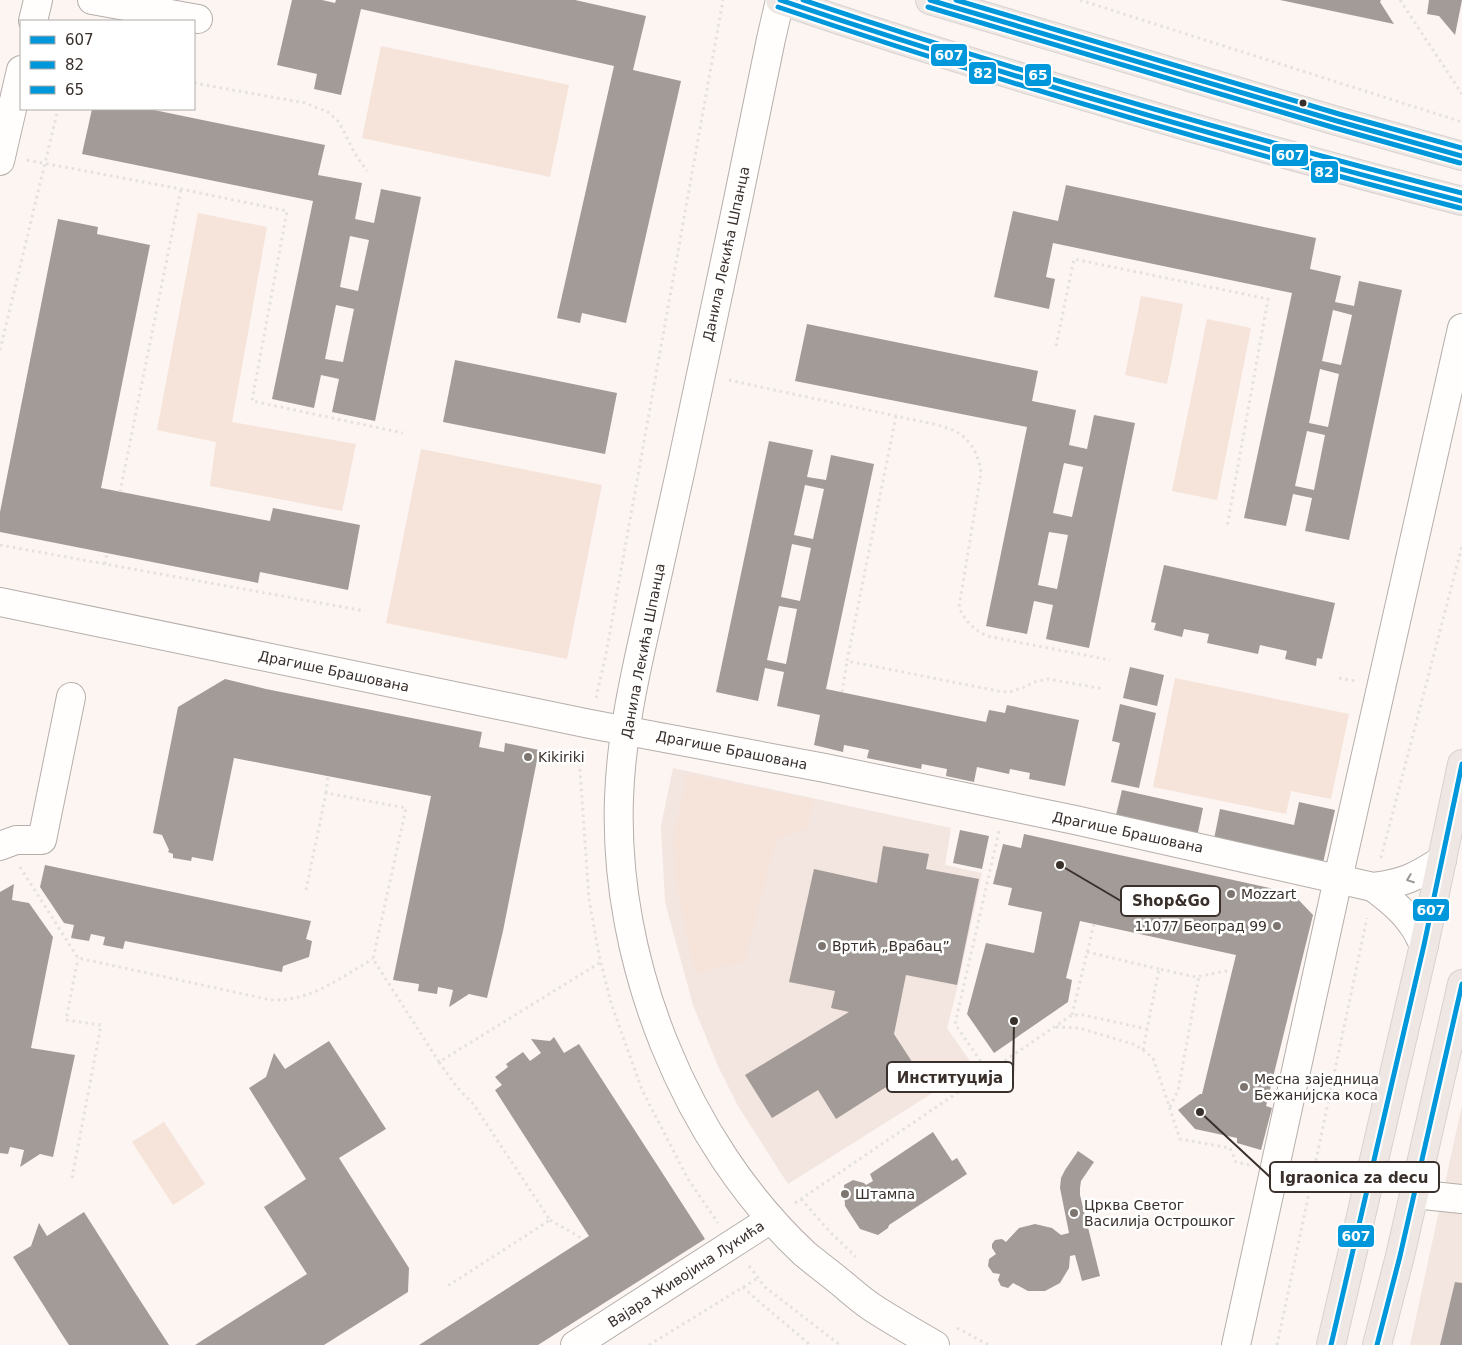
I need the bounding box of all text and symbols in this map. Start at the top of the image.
legend [20,20,195,110]
text: 607 [65,31,94,49]
line badge: 607 [930,43,968,67]
text: 607 [934,47,964,63]
text: 82 [65,56,84,74]
line badge: 82 [968,61,997,85]
line badge: 65 [1024,63,1052,87]
text: 82 [973,65,993,81]
text: 65 [1028,67,1048,83]
text: 65 [65,81,84,99]
unlabelled marker [1298,98,1308,108]
line badge: 607 [1271,143,1309,167]
text: 607 [1275,147,1305,163]
line badge: 82 [1310,160,1339,184]
text: 82 [1314,164,1334,180]
street label: Данила Лекића Шпанца [700,165,752,343]
street label: Данила Лекића Шпанца [618,562,668,740]
street label: Драгише Брашована [257,647,411,695]
street label: Драгише Брашована [655,727,809,773]
place label: Kikiriki [538,749,585,765]
marker: Kikiriki [522,751,534,763]
street label: Драгише Брашована [1051,808,1205,856]
one-way arrow [1406,873,1414,883]
callout: Shop&Go [1121,886,1220,916]
place label: Mozzart [1241,886,1297,902]
marker: Mozzart [1225,888,1237,900]
text: Shop&Go [1132,892,1210,910]
line badge: 607 [1412,898,1450,922]
text: 607 [1416,902,1446,918]
place label: 11077 Београд 99 [1134,918,1267,934]
marker: 11077 Београд 99 [1271,920,1283,932]
place label: Вртић „Врабац” [832,938,950,954]
marker: Вртић „Врабац” [816,940,828,952]
callout: Институција [887,1062,1013,1092]
text: Институција [897,1069,1003,1087]
place label: Месна заједница Бежанијска коса [1254,1071,1379,1103]
marker: Месна заједница Бежанијска коса [1238,1081,1250,1093]
callout: Igraonica za decu [1270,1162,1439,1192]
text: Igraonica za decu [1280,1169,1428,1187]
place label: Штампа [855,1186,915,1202]
marker: Штампа [839,1188,851,1200]
place label: Црква Светог Василија Острошког [1084,1197,1235,1229]
marker: Црква Светог Василија Острошког [1068,1207,1080,1219]
street label: Вајара Живојина Лукића [605,1218,767,1330]
line badge: 607 [1337,1224,1375,1248]
text: 607 [1341,1228,1371,1244]

